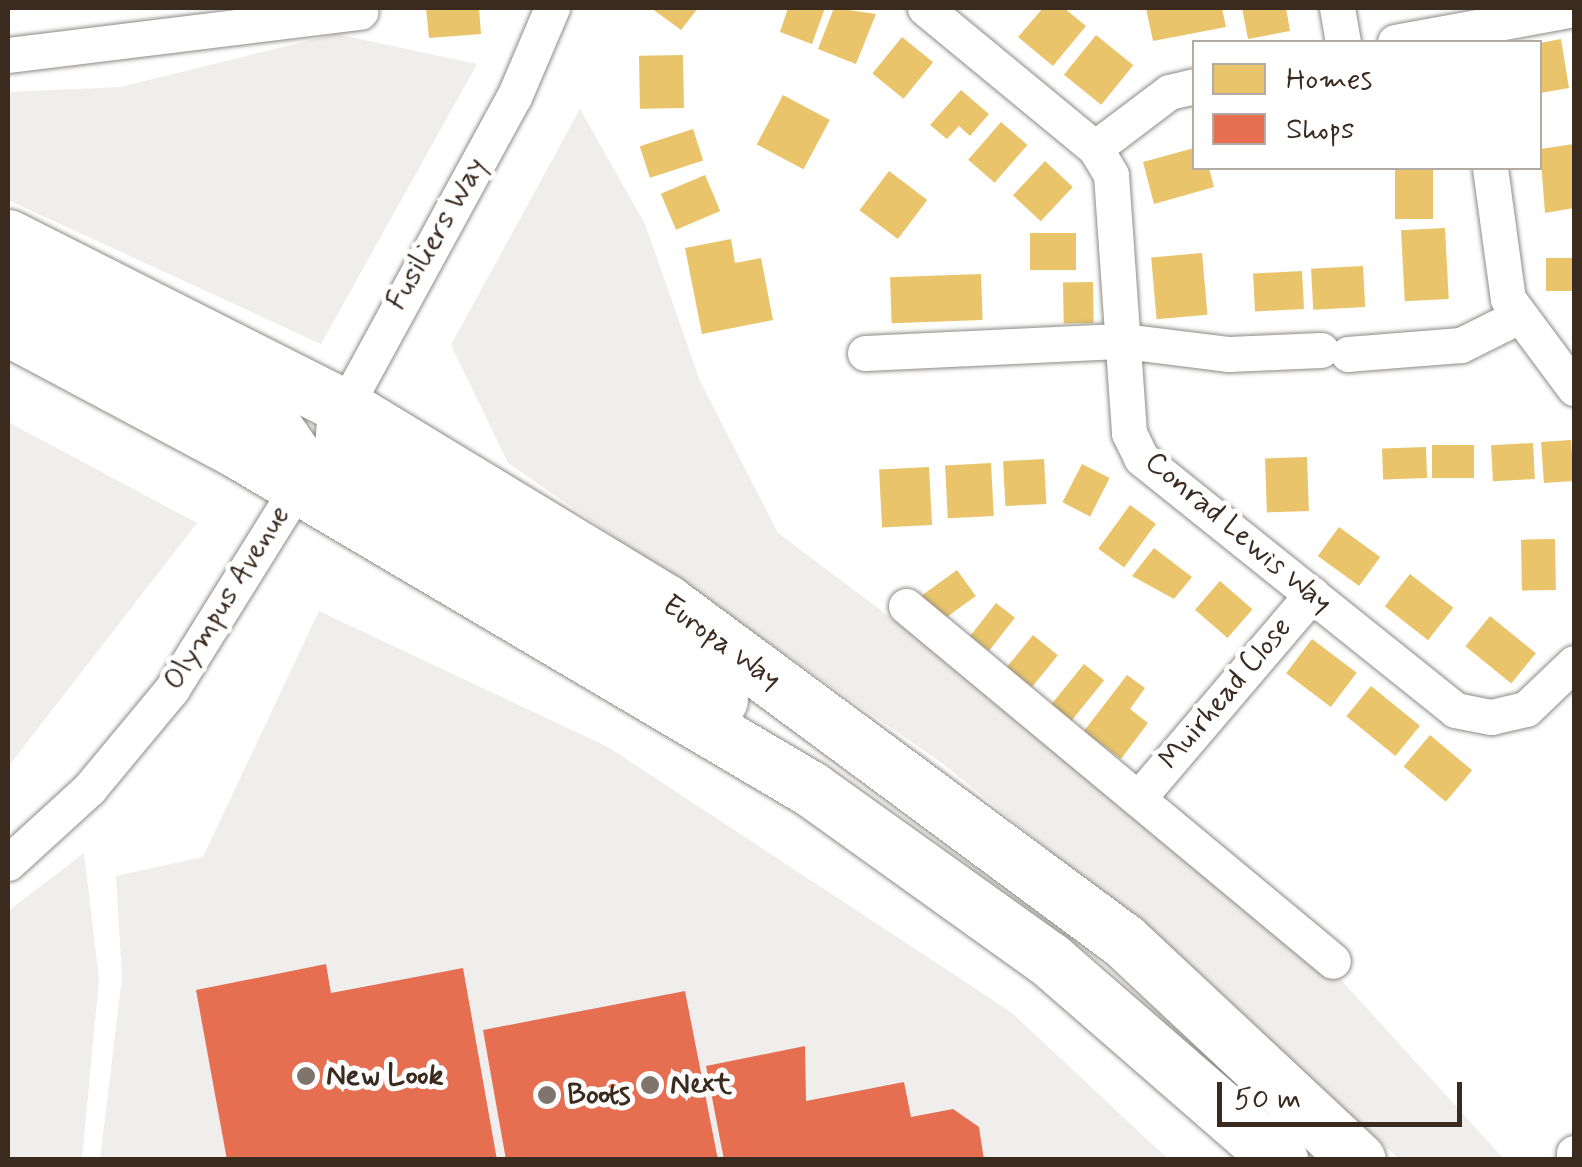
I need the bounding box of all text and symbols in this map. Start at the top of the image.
legend [1192,40,1542,170]
text: Homes [1286,60,1372,99]
text: Shops [1286,110,1354,149]
street label: Fusiliers Way [378,149,496,319]
street label: Conrad Lewis Way [1135,443,1341,623]
street label: Olympus Avenue [154,496,300,700]
street label: Europa Way [652,586,790,700]
street label: Muirhead Close [1150,609,1302,779]
place label: New Look [326,1058,447,1094]
scale bar [1222,1062,1467,1124]
marker: New Look [295,1065,317,1087]
place label: Next [670,1067,732,1103]
marker: Next [639,1074,661,1096]
place label: Boots [567,1077,630,1113]
text: 50 m [1234,1080,1301,1119]
marker: Boots [536,1084,558,1106]

